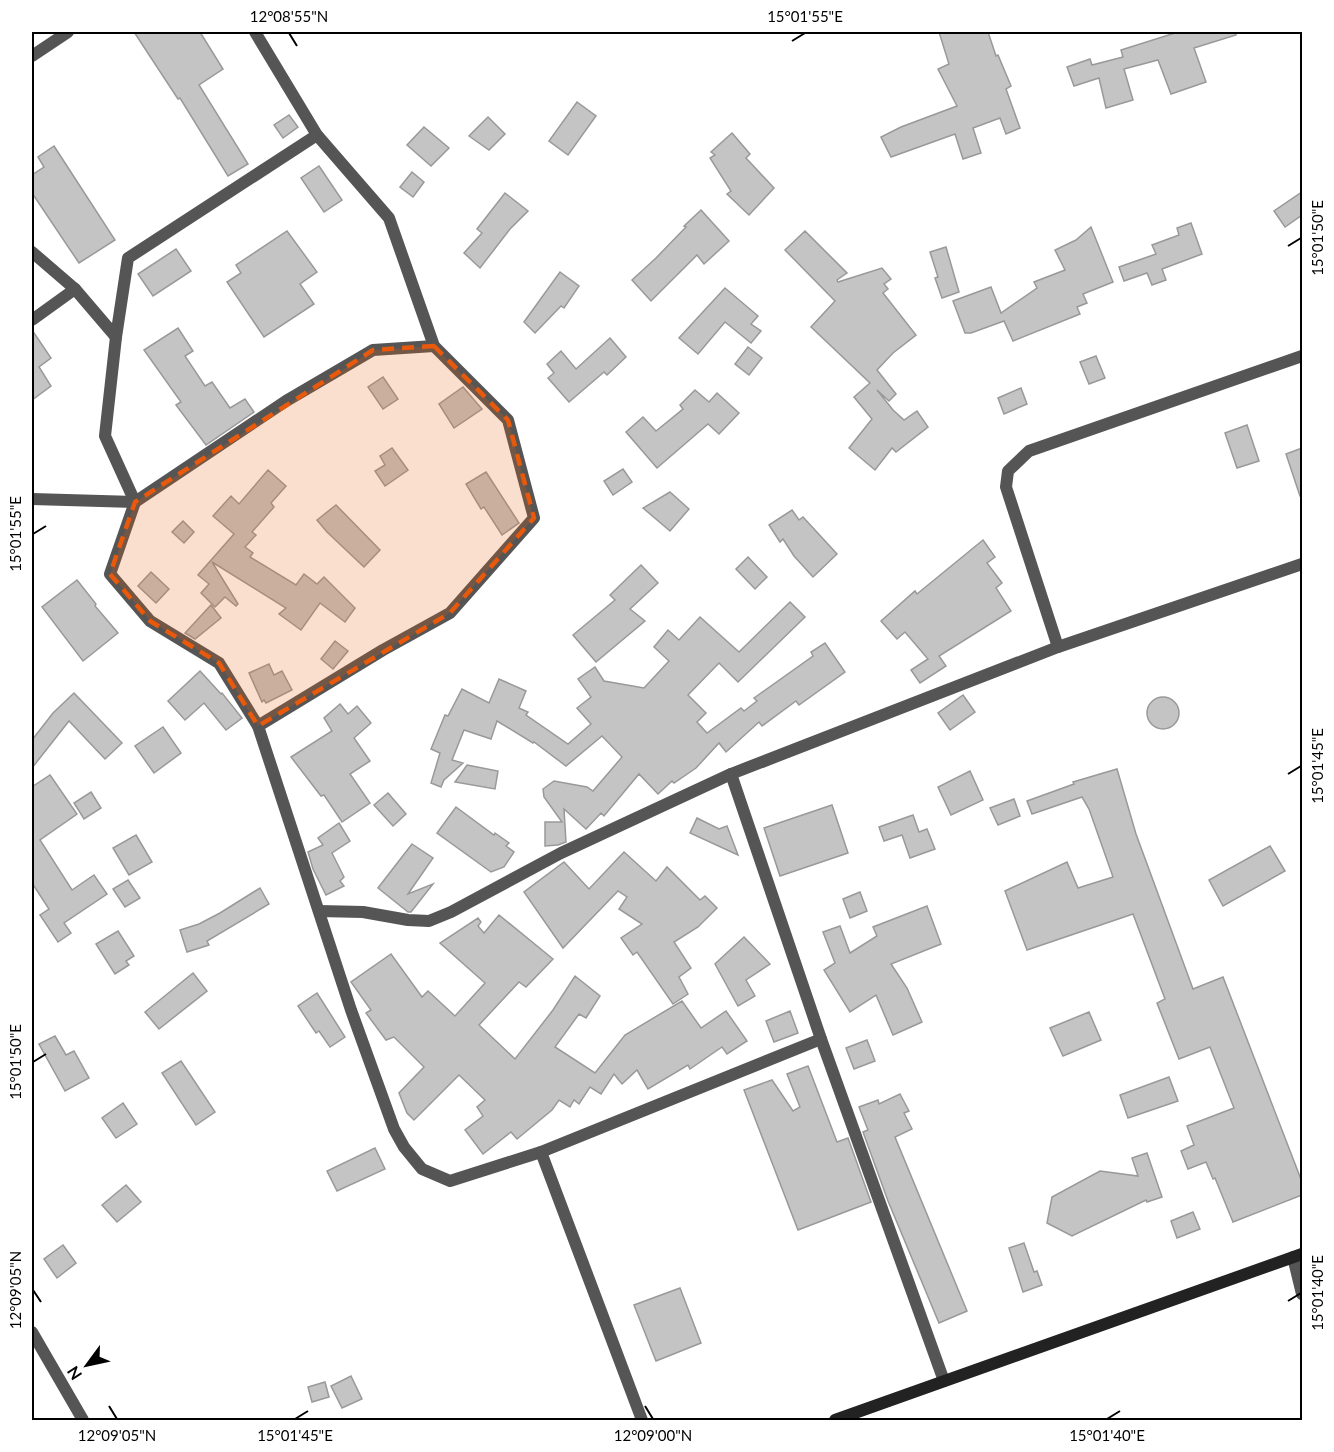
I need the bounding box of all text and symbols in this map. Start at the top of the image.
text: 12°08'55"N [250,7,328,25]
text: 15°01'55"E [767,7,843,25]
text: 15°01'50"E [1308,200,1326,276]
text: 15°01'55"E [6,496,24,572]
text: 15°01'45"E [1308,728,1326,804]
text: 15°01'50"E [6,1024,24,1100]
text: 12°09'05"N [6,1251,24,1329]
text: 15°01'40"E [1308,1255,1326,1331]
north arrow [57,1335,117,1395]
text: N [63,1363,85,1384]
text: 12°09'05"N [78,1426,156,1444]
text: 15°01'45"E [257,1426,333,1444]
text: 12°09'00"N [614,1426,692,1444]
text: 15°01'40"E [1069,1426,1145,1444]

